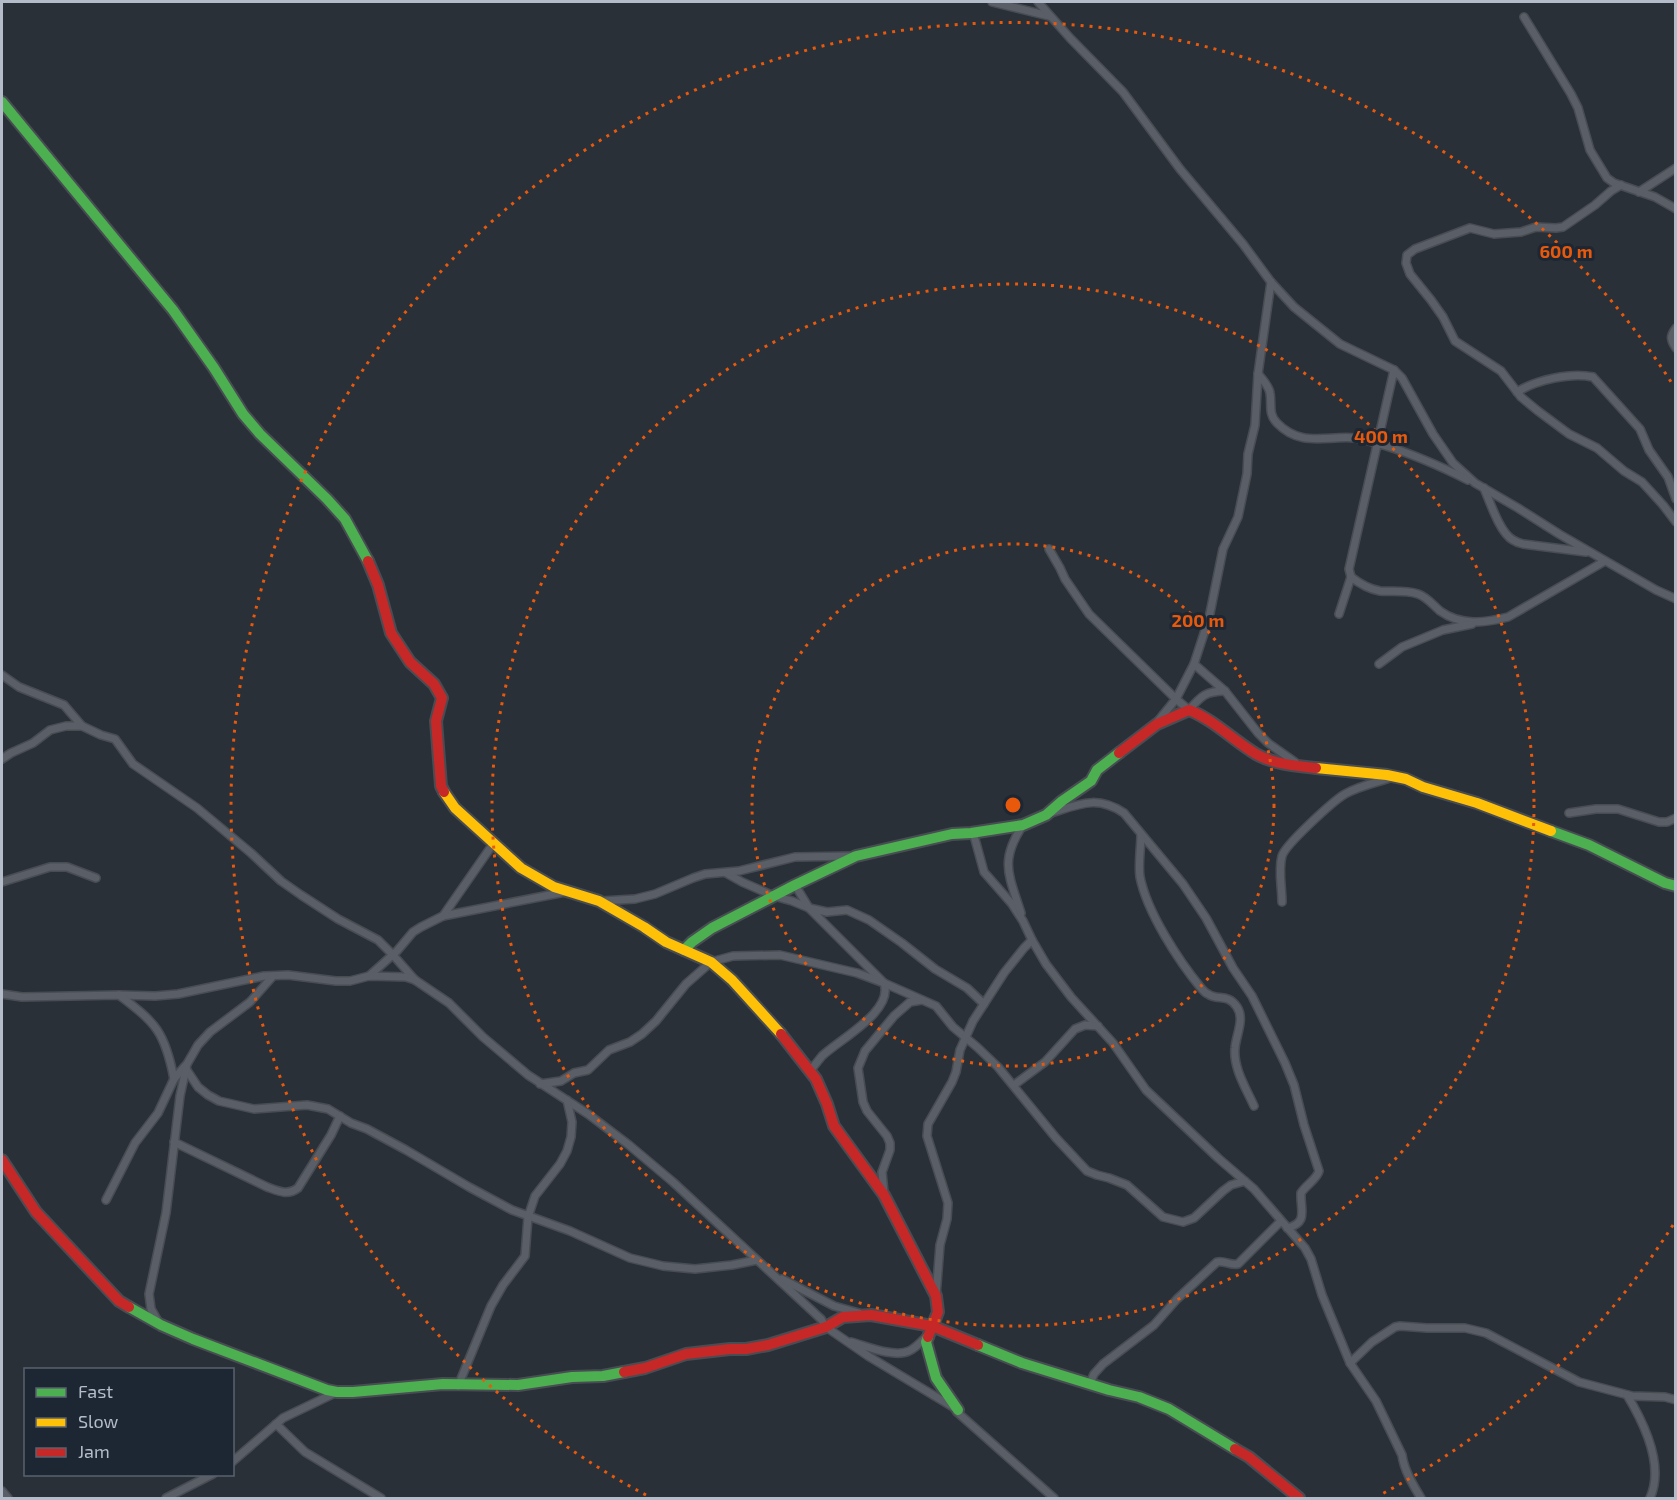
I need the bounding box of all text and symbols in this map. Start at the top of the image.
text: 600 m [1539,240,1593,262]
text: 400 m [1354,425,1408,447]
text: 200 m [1172,609,1224,631]
centre of rings [1003,795,1023,815]
legend [24,1368,234,1476]
text: Fast [78,1380,113,1402]
text: Slow [78,1410,119,1432]
text: Jam [78,1440,110,1462]

